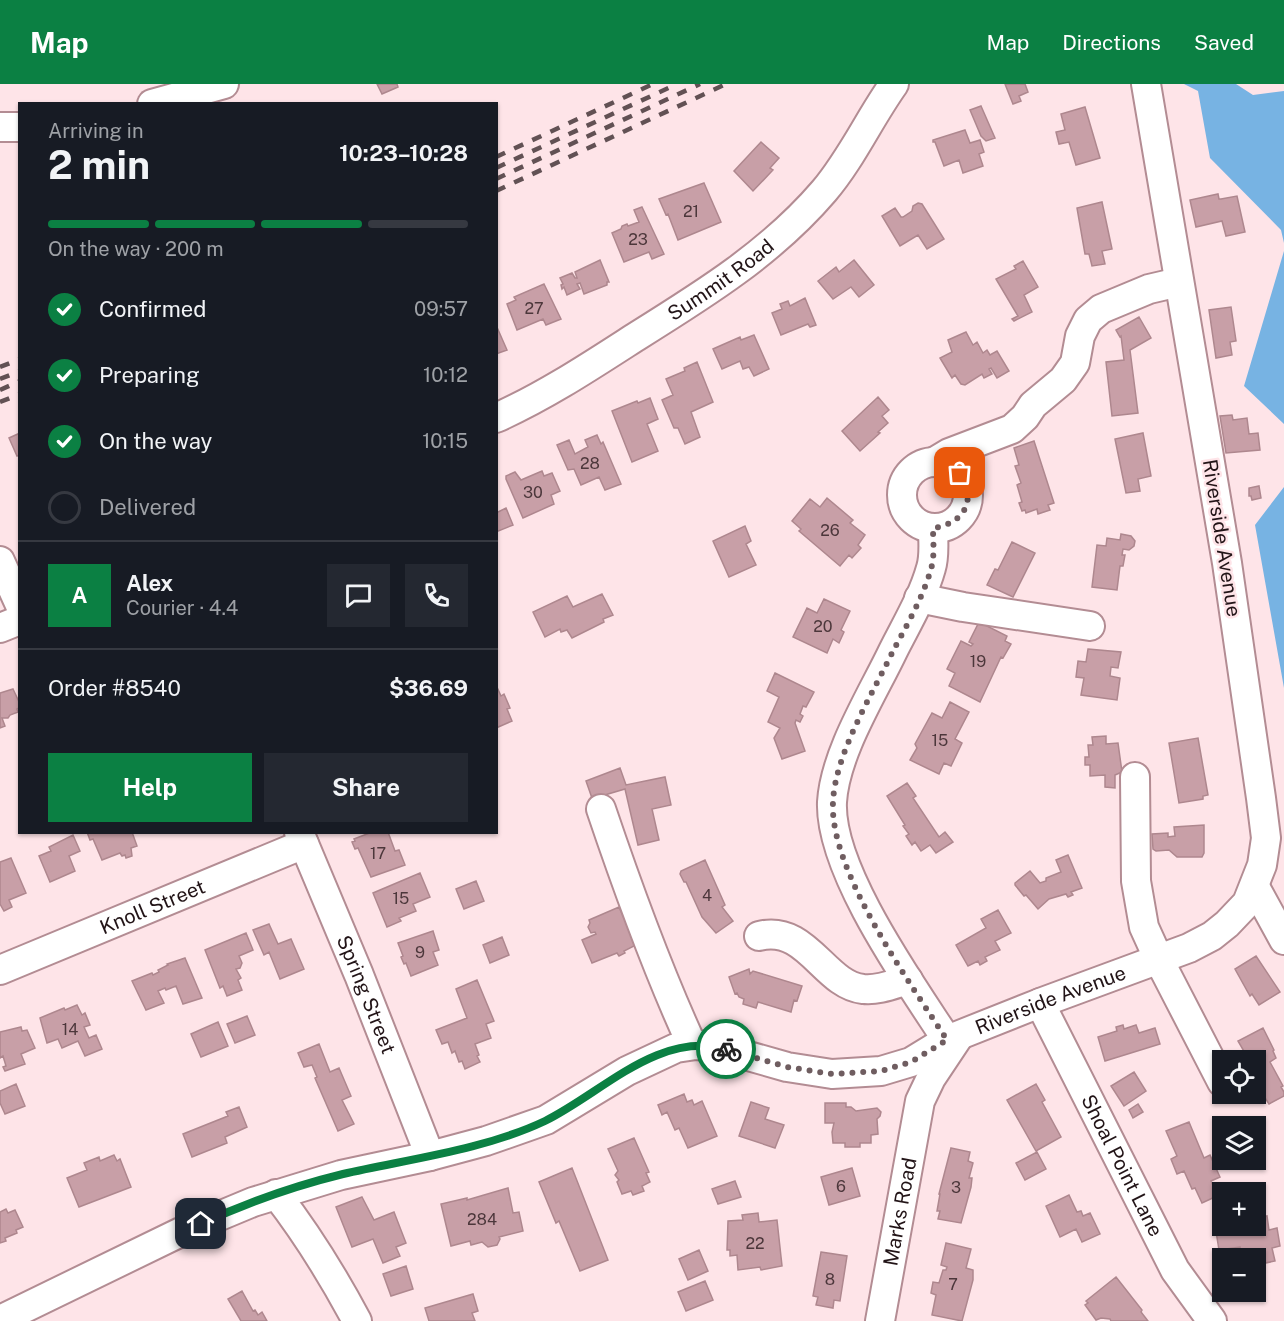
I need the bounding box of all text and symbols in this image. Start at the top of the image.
text: Map [30,26,89,59]
text: Map [987,30,1029,55]
text: Directions [1062,30,1161,55]
text: Saved [1194,30,1254,55]
text: Arriving in [48,119,143,143]
text: 10:23–10:28 [339,140,468,166]
text: 2 min [48,142,150,188]
house number: 21 [683,202,699,221]
house number: 23 [628,230,648,249]
street label: Summit Road [663,234,779,326]
text: On the way · 200 m [48,237,224,261]
icon: check [48,293,81,326]
text: Confirmed [99,296,206,322]
text: 09:57 [414,297,468,321]
house number: 27 [524,299,544,318]
icon: check [48,359,81,392]
text: Preparing [99,362,200,388]
text: 10:12 [423,363,468,387]
icon: check [48,425,81,458]
text: On the way [99,428,212,454]
text: 10:15 [422,429,468,453]
pin [934,447,985,498]
house number: 28 [580,454,600,473]
icon: bag [943,456,976,489]
street label: Riverside Avenue [1198,458,1246,618]
house number: 30 [523,483,543,502]
text: Delivered [99,494,196,520]
house number: 26 [820,521,840,540]
button: chat [327,564,390,627]
button: phone [405,564,468,627]
text: Alex [126,570,173,596]
text: A [72,582,87,608]
text: Courier · 4.4 [126,596,238,620]
house number: 20 [813,617,833,636]
house number: 19 [970,652,986,671]
text: Order #8540 [48,675,181,701]
text: $36.69 [389,675,468,701]
house number: 15 [932,731,948,750]
button: Help [48,753,252,822]
button: Share [264,753,468,822]
house number: 17 [370,844,386,863]
street label: Knoll Street [96,874,209,939]
house number: 4 [702,886,712,905]
house number: 15 [393,889,409,908]
street label: Spring Street [332,932,401,1057]
house number: 9 [415,943,425,962]
street label: Riverside Avenue [972,960,1129,1040]
courier [696,1019,756,1079]
house number: 14 [62,1020,78,1039]
icon: bike [710,1033,743,1066]
map controls [1212,1050,1266,1302]
button: locate [1212,1050,1266,1104]
street label: Shoal Point Lane [1076,1090,1168,1240]
button: layers [1212,1116,1266,1170]
street label: Marks Road [878,1156,921,1268]
house number: 6 [836,1177,846,1196]
house number: 3 [951,1178,961,1197]
button: + [1212,1182,1266,1236]
pin [175,1198,226,1249]
icon: home [184,1207,217,1240]
house number: 284 [467,1210,497,1229]
house number: 22 [745,1234,765,1253]
button: − [1212,1248,1266,1302]
house number: 8 [825,1270,835,1289]
house number: 7 [948,1275,958,1294]

